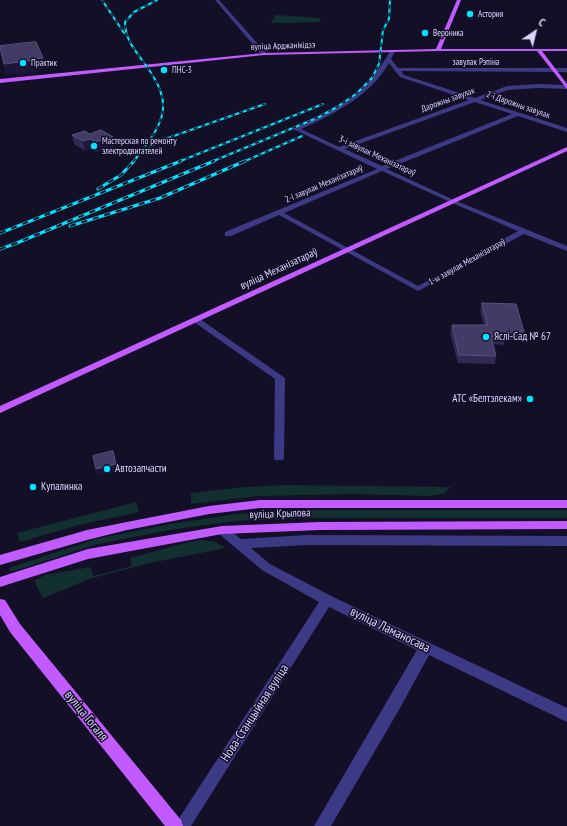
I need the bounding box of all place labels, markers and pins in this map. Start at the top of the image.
marker: Астория [465,9,475,19]
place label: Астория [478,9,503,19]
marker: Вероника [420,28,430,38]
place label: Вероника [433,28,464,38]
marker: Практик [18,58,28,68]
place label: Практик [31,58,57,68]
marker: ПНС-3 [159,65,169,75]
place label: ПНС-3 [172,65,192,75]
place label: Мастерская по ремонту электродвигателей [102,136,177,157]
marker: Мастерская по ремонту электродвигателей [89,141,99,151]
place label: Яслі-Сад № 67 [494,330,551,344]
marker: Яслі-Сад № 67 [481,332,491,342]
place label: АТС «Белтэлекам» [452,392,522,406]
marker: АТС «Белтэлекам» [525,394,535,404]
place label: Автозапчасти [115,462,167,476]
marker: Автозапчасти [102,464,112,474]
place label: Купалинка [41,480,82,494]
marker: Купалинка [28,482,38,492]

